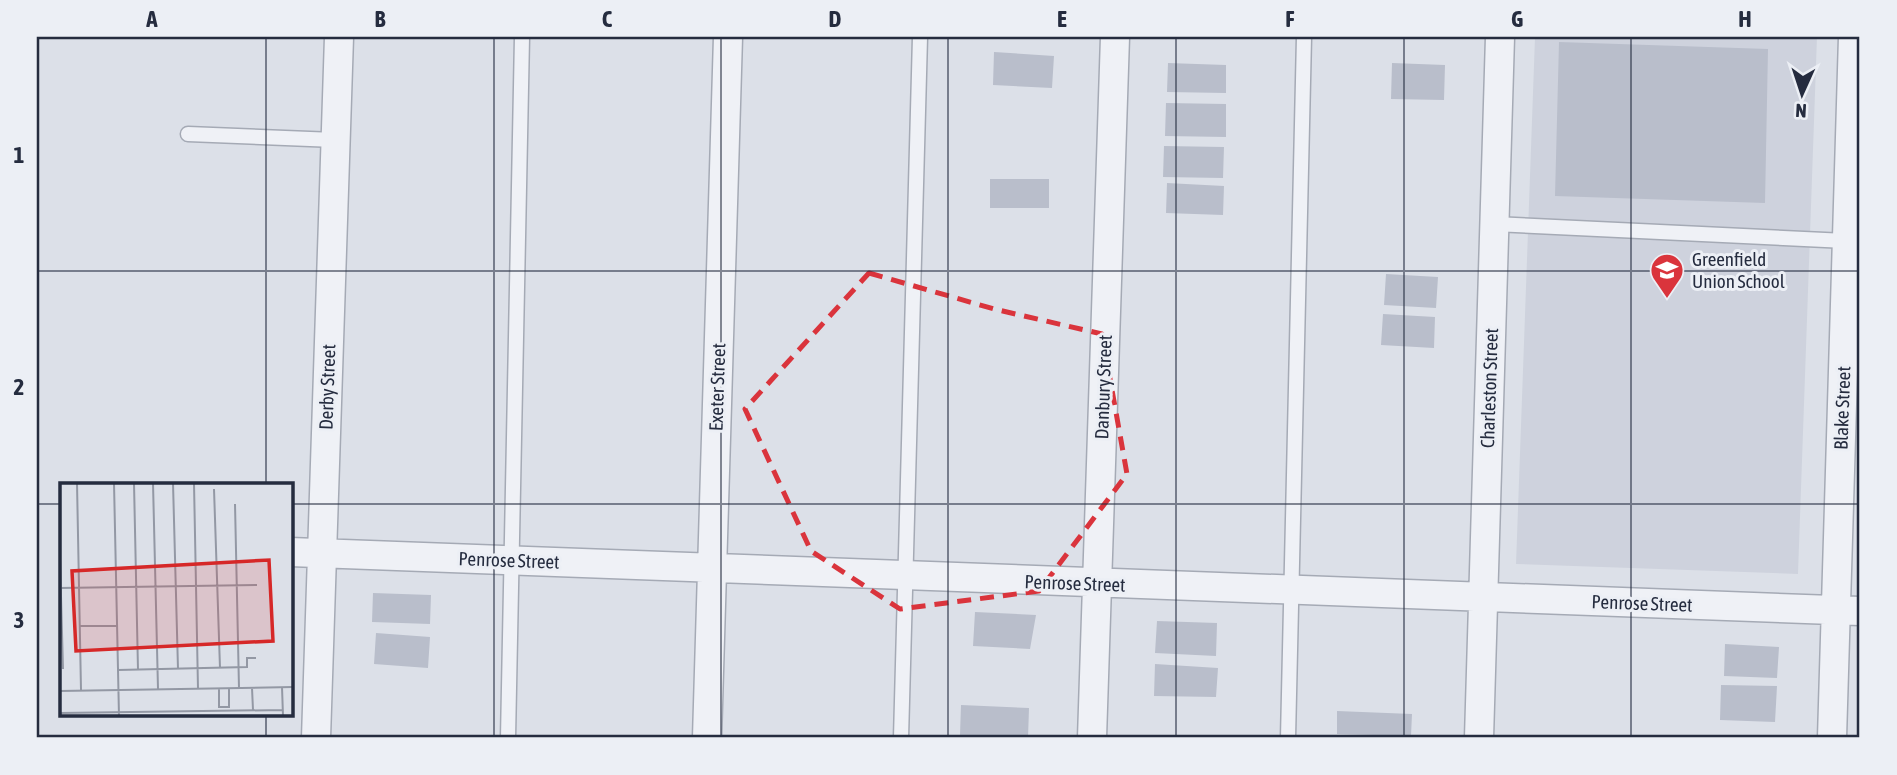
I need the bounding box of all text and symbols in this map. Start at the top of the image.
text: A [145,6,158,32]
text: B [375,6,386,32]
text: C [602,6,613,32]
text: D [829,6,842,32]
text: E [1057,6,1067,32]
text: F [1285,6,1295,32]
text: G [1511,6,1523,32]
text: H [1738,6,1752,32]
north arrow [1768,60,1838,130]
text: N [1795,100,1807,122]
text: 1 [14,142,25,168]
place label: Greenfield Union School [1692,248,1785,292]
school or university icon: Greenfield Union School [1648,251,1686,300]
street label: Charleston Street [1476,328,1502,448]
street label: Danbury Street [1090,334,1116,440]
street label: Exeter Street [704,343,730,431]
street label: Derby Street [315,344,339,430]
street label: Blake Street [1830,366,1854,450]
text: 2 [14,374,24,400]
inset map [60,483,292,716]
street label: Penrose Street [458,547,560,573]
street label: Penrose Street [1024,570,1126,596]
street label: Penrose Street [1591,590,1693,616]
text: 3 [14,607,24,633]

